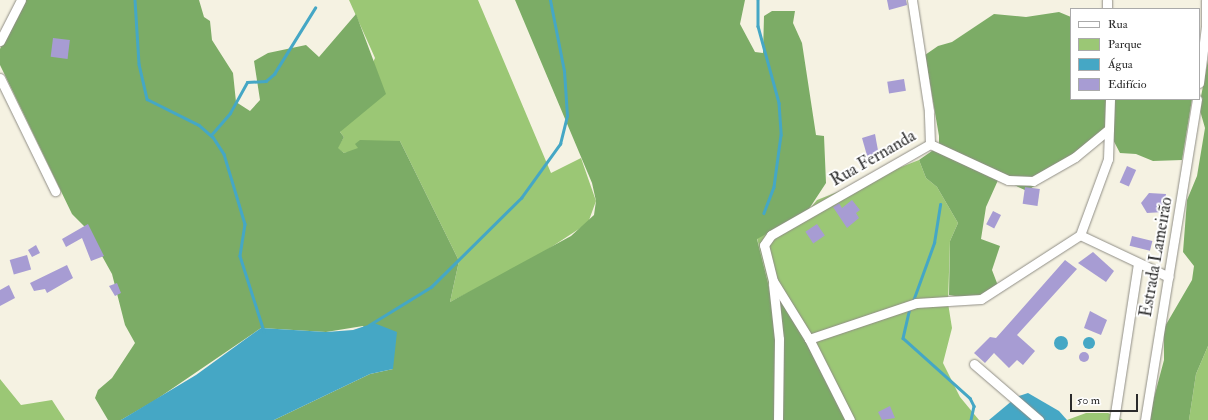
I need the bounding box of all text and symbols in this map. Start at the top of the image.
legend [1070,8,1200,100]
text: Rua [1108,17,1128,32]
text: Parque [1108,37,1142,52]
text: Água [1108,57,1133,72]
text: Edifício [1108,77,1147,92]
street label: Rua Fernanda [827,125,919,191]
street label: Estrada Lameirão [1135,195,1177,319]
scale bar [1072,386,1140,412]
text: 50 m [1077,393,1100,408]

